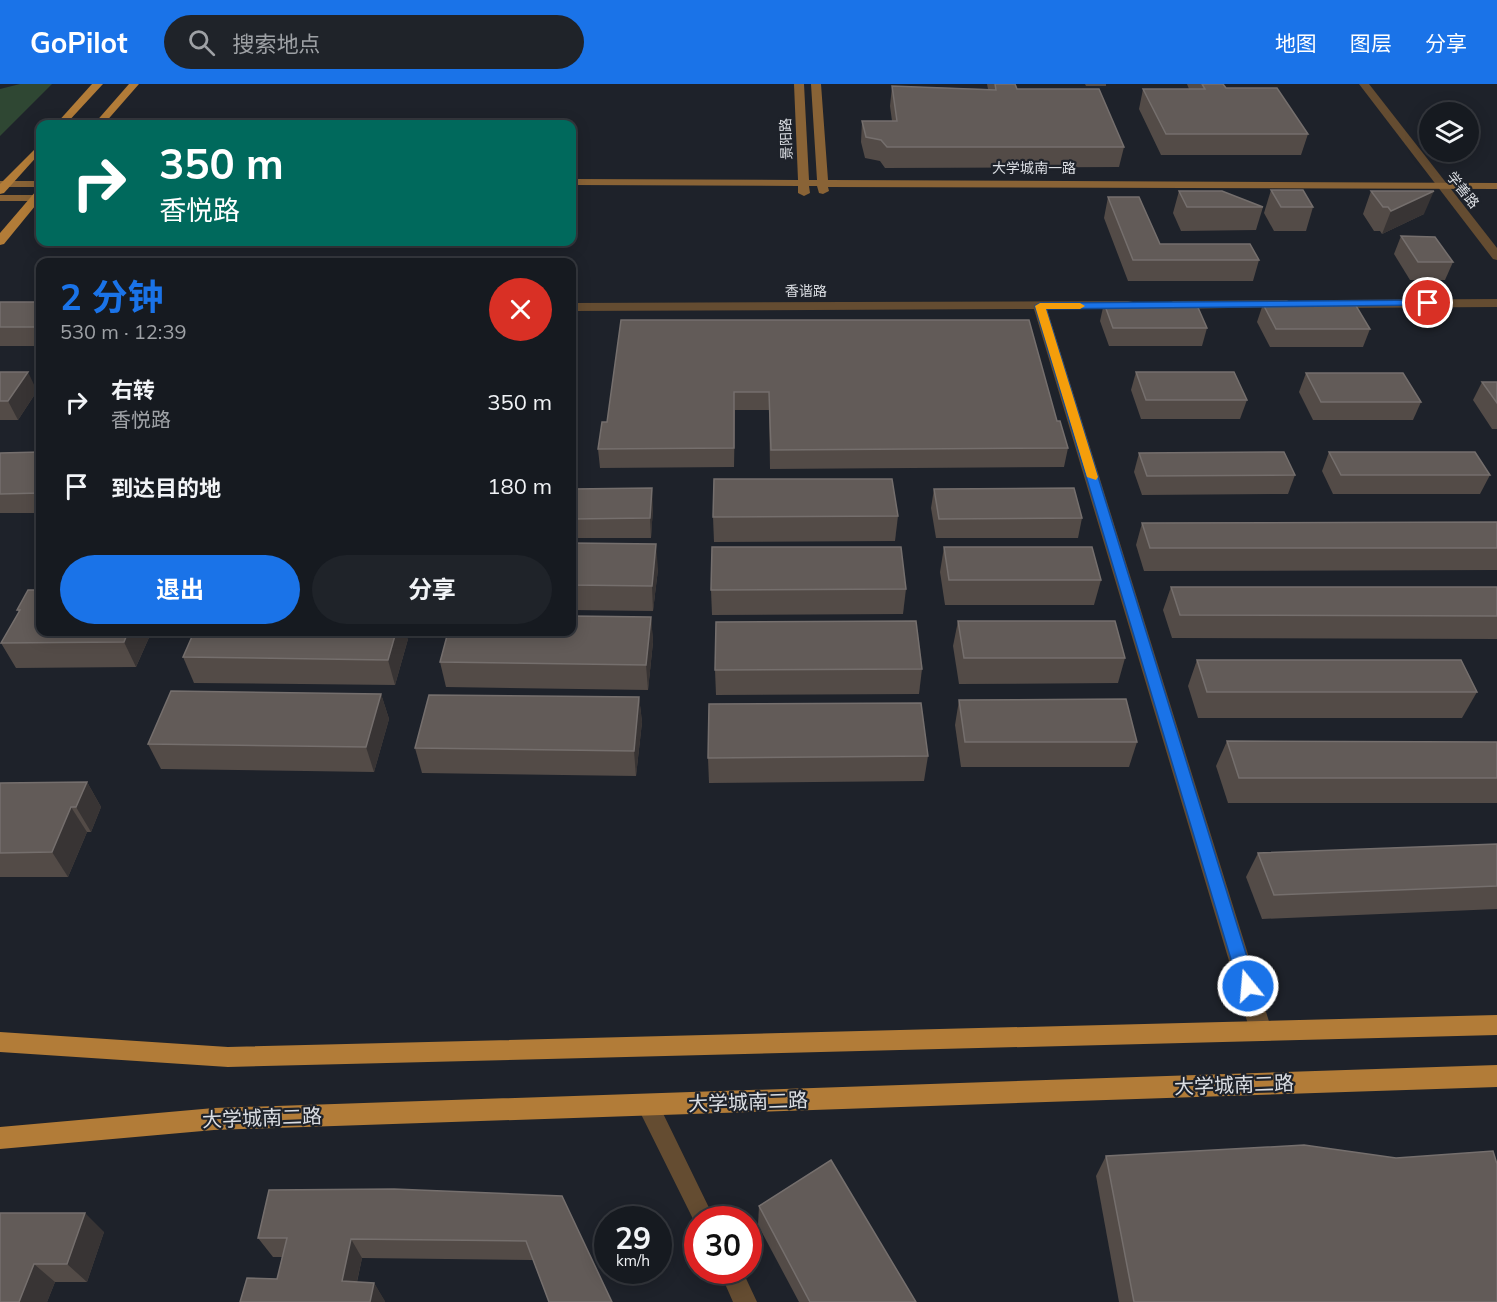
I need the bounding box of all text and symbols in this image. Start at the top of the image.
search box [164,15,584,69]
text: GoPilot [30,25,128,60]
icon: search [185,26,218,59]
text: 搜索地点 [233,30,321,58]
text: 地图 [1275,30,1317,56]
text: 图层 [1350,30,1392,56]
text: 分享 [1425,30,1467,56]
map controls [1419,102,1479,162]
button: layers [1419,102,1479,162]
street label: 景阳路 [776,118,796,160]
text: 350 m [159,137,284,190]
icon: right [60,144,138,222]
street label: 大学城南一路 [992,159,1076,177]
street label: 学善路 [1443,168,1483,212]
text: 香悦路 [159,193,240,227]
text: 2 分钟 [60,274,163,319]
pin [1402,277,1453,328]
button: close [489,278,552,341]
street label: 香谐路 [785,282,827,300]
icon: arrive [1411,286,1444,319]
text: 530 m · 12:39 [60,319,186,344]
text: 右转 [111,376,155,404]
icon: right [60,386,93,419]
text: 350 m [487,388,552,416]
text: 香悦路 [111,407,171,432]
icon: arrive [60,470,93,503]
text: 180 m [487,472,552,500]
text: 到达目的地 [111,474,221,502]
button: 退出 [60,555,300,624]
button: 分享 [312,555,552,624]
position arrow [1216,954,1280,1018]
street label: 大学城南二路 [1174,1070,1294,1099]
street label: 大学城南二路 [688,1087,808,1116]
street label: 大学城南二路 [202,1103,322,1132]
speed limit sign: 30 [684,1206,762,1284]
text: 29 [615,1219,651,1257]
text: km/h [616,1251,650,1270]

